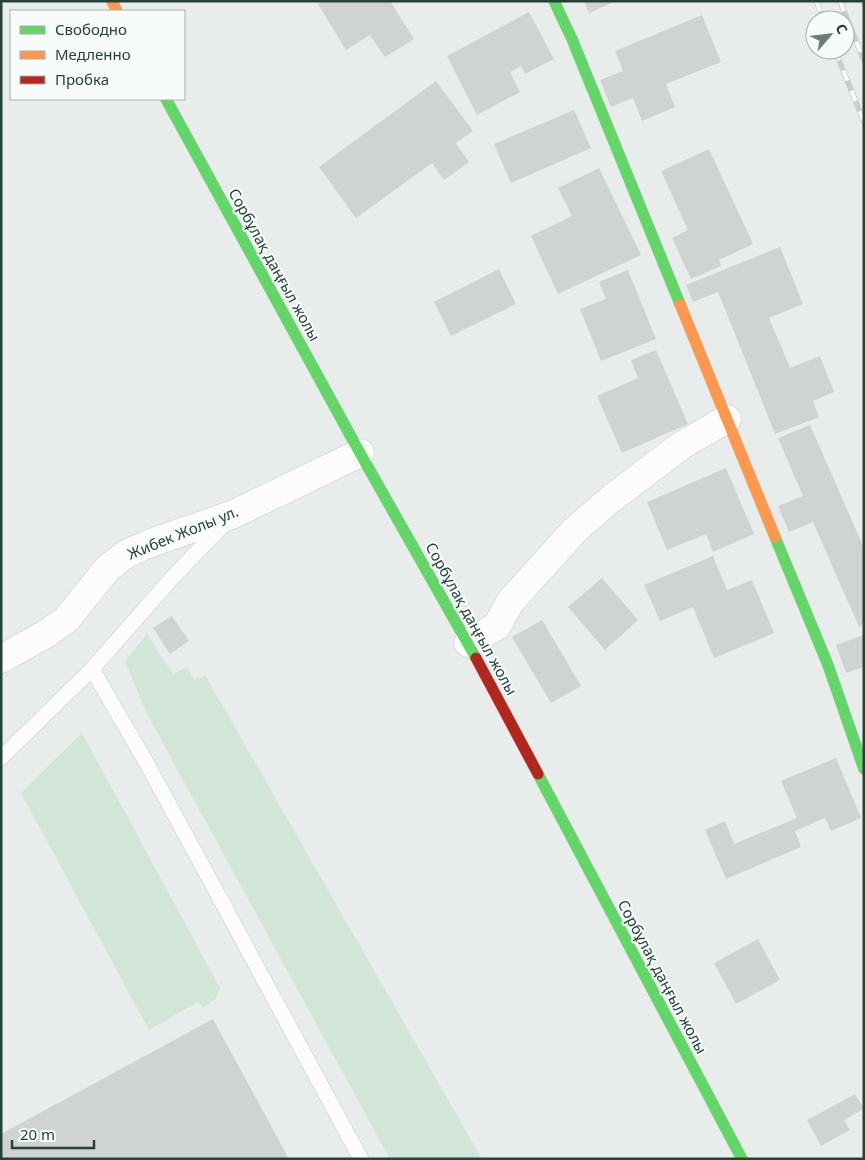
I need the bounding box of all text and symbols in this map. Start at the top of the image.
legend [10,10,185,100]
north arrow [805,10,855,60]
text: Свободно [55,19,127,39]
text: С [831,20,852,37]
text: Медленно [55,44,131,64]
text: Пробка [55,69,109,89]
street label: Сорбұлақ даңғыл жолы [225,185,325,344]
street label: Жибек Жолы ул. [124,501,241,563]
street label: Сорбұлақ даңғыл жолы [422,539,522,698]
street label: Сорбұлақ даңғыл жолы [614,896,712,1057]
scale bar [12,1118,95,1150]
text: 20 m [20,1124,55,1144]

